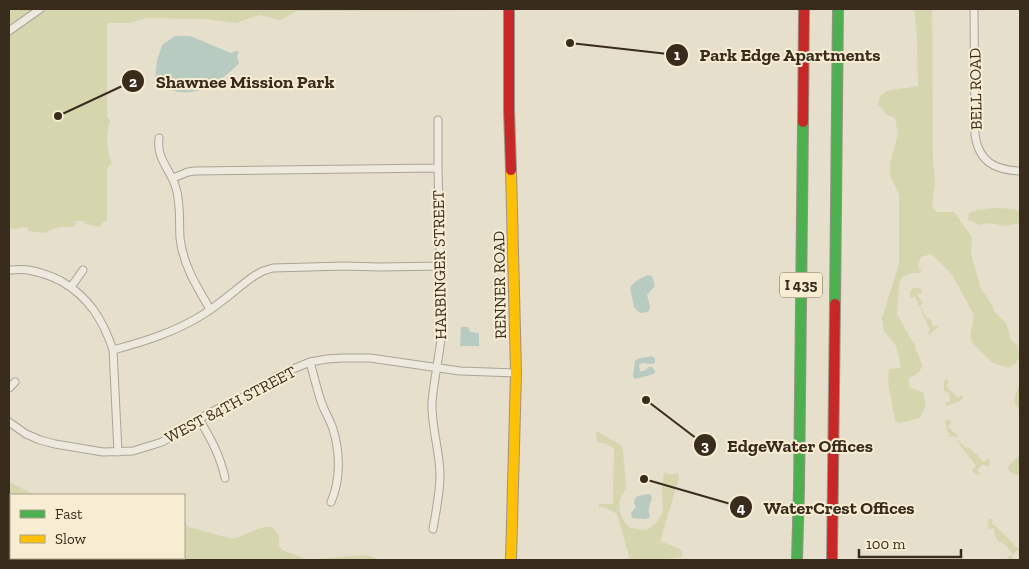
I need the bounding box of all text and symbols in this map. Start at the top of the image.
callout: Park Edge Apartments [664,38,891,71]
text: Park Edge Apartments [700,44,880,66]
text: 1 [674,46,680,64]
street label: BELL ROAD [965,48,986,130]
callout: Shawnee Mission Park [121,65,345,98]
text: Shawnee Mission Park [156,71,334,93]
text: 2 [129,73,137,91]
street label: HARBINGER STREET [429,190,450,340]
street label: RENNER ROAD [489,231,510,339]
road number: I 435 [780,272,822,298]
street label: WEST 84TH STREET [161,362,299,447]
callout: EdgeWater Offices [692,429,884,462]
text: EdgeWater Offices [727,435,873,457]
text: 3 [701,437,709,455]
callout: WaterCrest Offices [729,491,925,524]
legend [10,494,185,559]
text: WaterCrest Offices [763,497,915,519]
text: 4 [737,499,746,517]
text: Fast [55,505,83,523]
scale bar [859,526,962,558]
text: Slow [55,530,87,548]
text: 100 m [866,535,905,553]

